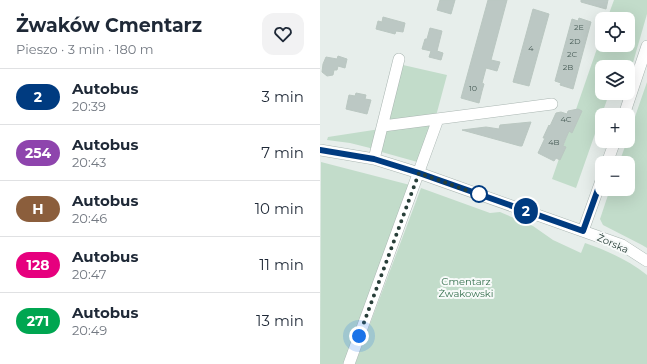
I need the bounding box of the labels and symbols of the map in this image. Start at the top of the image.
house number: 2E [574,22,584,32]
house number: 2D [569,36,581,46]
house number: 4 [528,43,534,53]
house number: 2C [567,49,577,59]
house number: 2B [563,62,573,72]
house number: 10 [469,83,477,93]
house number: 4C [560,114,572,124]
house number: 4B [548,137,560,147]
unlabelled marker [470,185,488,203]
line badge: 2 [513,198,539,224]
street label: Żorska [595,231,631,256]
park label: Cmentarz Żwakowski [438,275,494,300]
your location [349,326,369,346]

